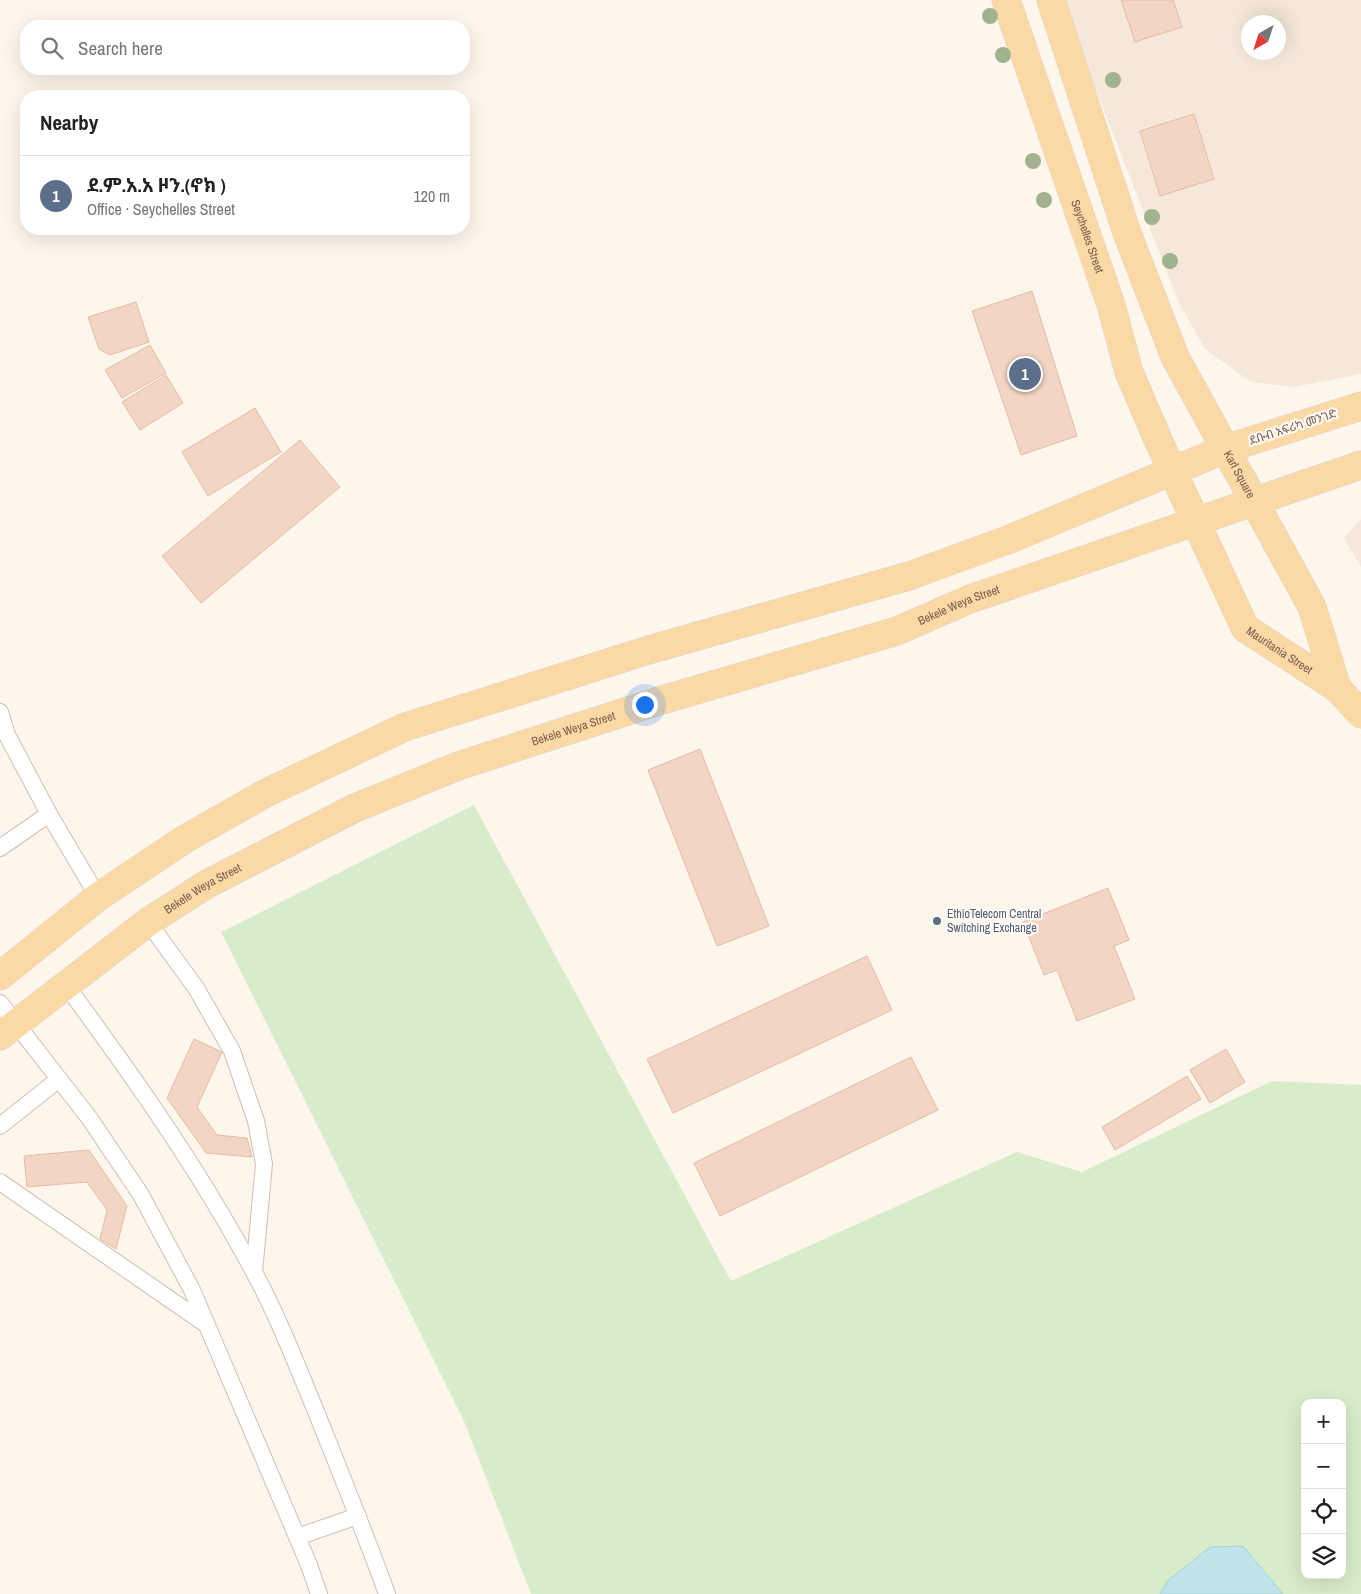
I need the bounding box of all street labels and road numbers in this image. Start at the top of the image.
street label: Seychelles Street [1067,198,1108,276]
street label: ደቡብ አፍሪካ መንገድ [1247,405,1339,449]
street label: Karl Square [1220,448,1259,501]
street label: Bekele Weya Street [915,581,1002,629]
street label: Mauritania Street [1243,623,1316,678]
street label: Bekele Weya Street [530,708,618,750]
street label: Bekele Weya Street [161,860,244,918]

